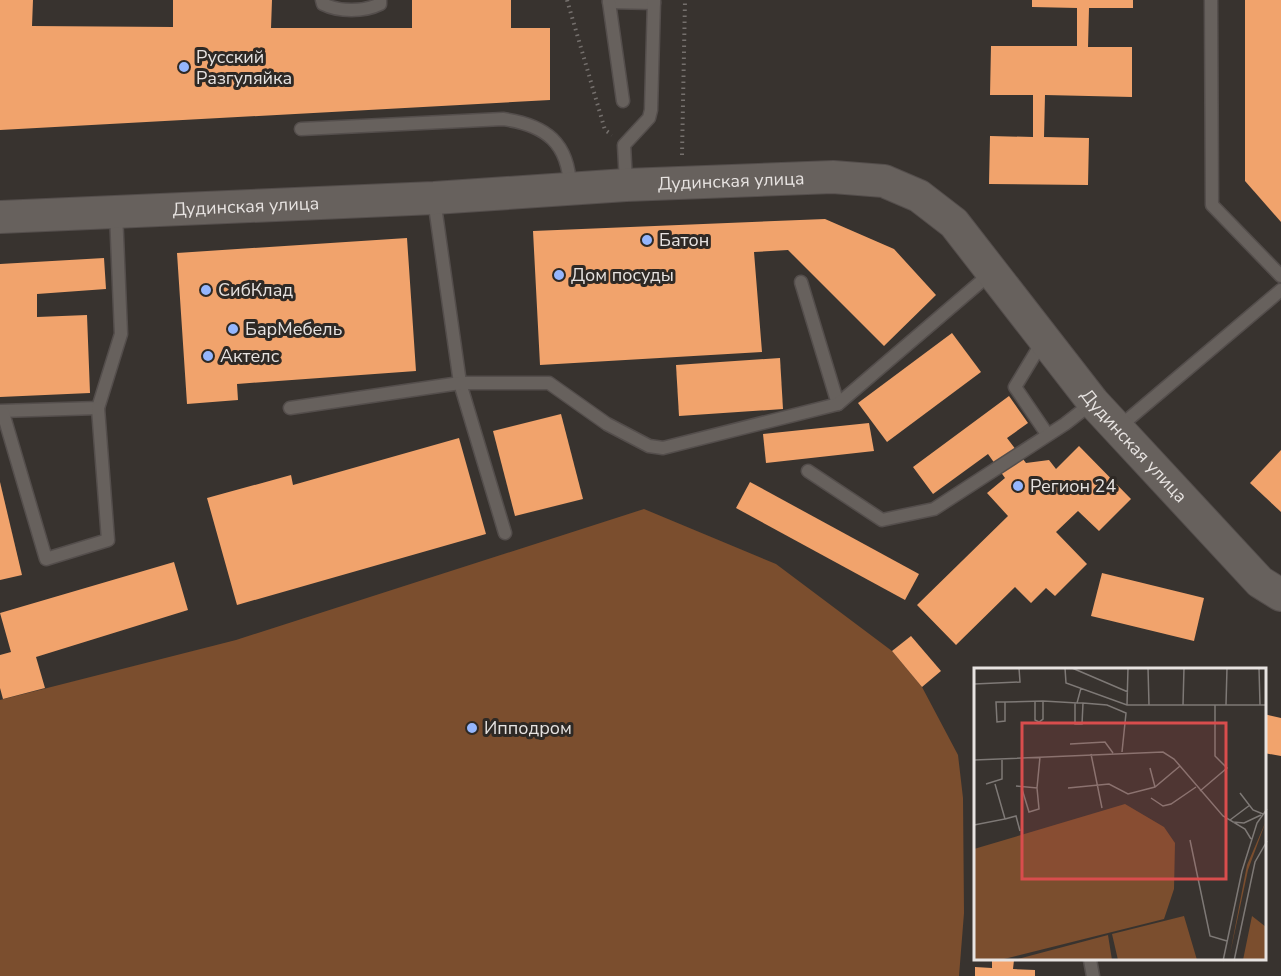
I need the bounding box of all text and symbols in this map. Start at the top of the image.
place label: Русский Разгуляйка [196,45,292,90]
marker: Русский Разгуляйка [177,60,191,74]
street label: Дудинская улица [657,166,805,196]
street label: Дудинская улица [172,191,320,221]
place label: Батон [659,228,709,252]
marker: Батон [640,233,654,247]
place label: Дом посуды [571,263,674,287]
marker: Дом посуды [552,268,566,282]
place label: СибКлад [218,278,293,302]
marker: СибКлад [199,283,213,297]
place label: БарМебель [245,317,342,341]
marker: БарМебель [226,322,240,336]
place label: Актелс [220,344,280,368]
marker: Актелс [201,349,215,363]
street label: Дудинская улица [1075,384,1193,508]
place label: Регион 24 [1030,474,1116,498]
marker: Регион 24 [1011,479,1025,493]
inset map [974,668,1266,961]
place label: Ипподром [484,716,572,740]
marker: Ипподром [465,721,479,735]

